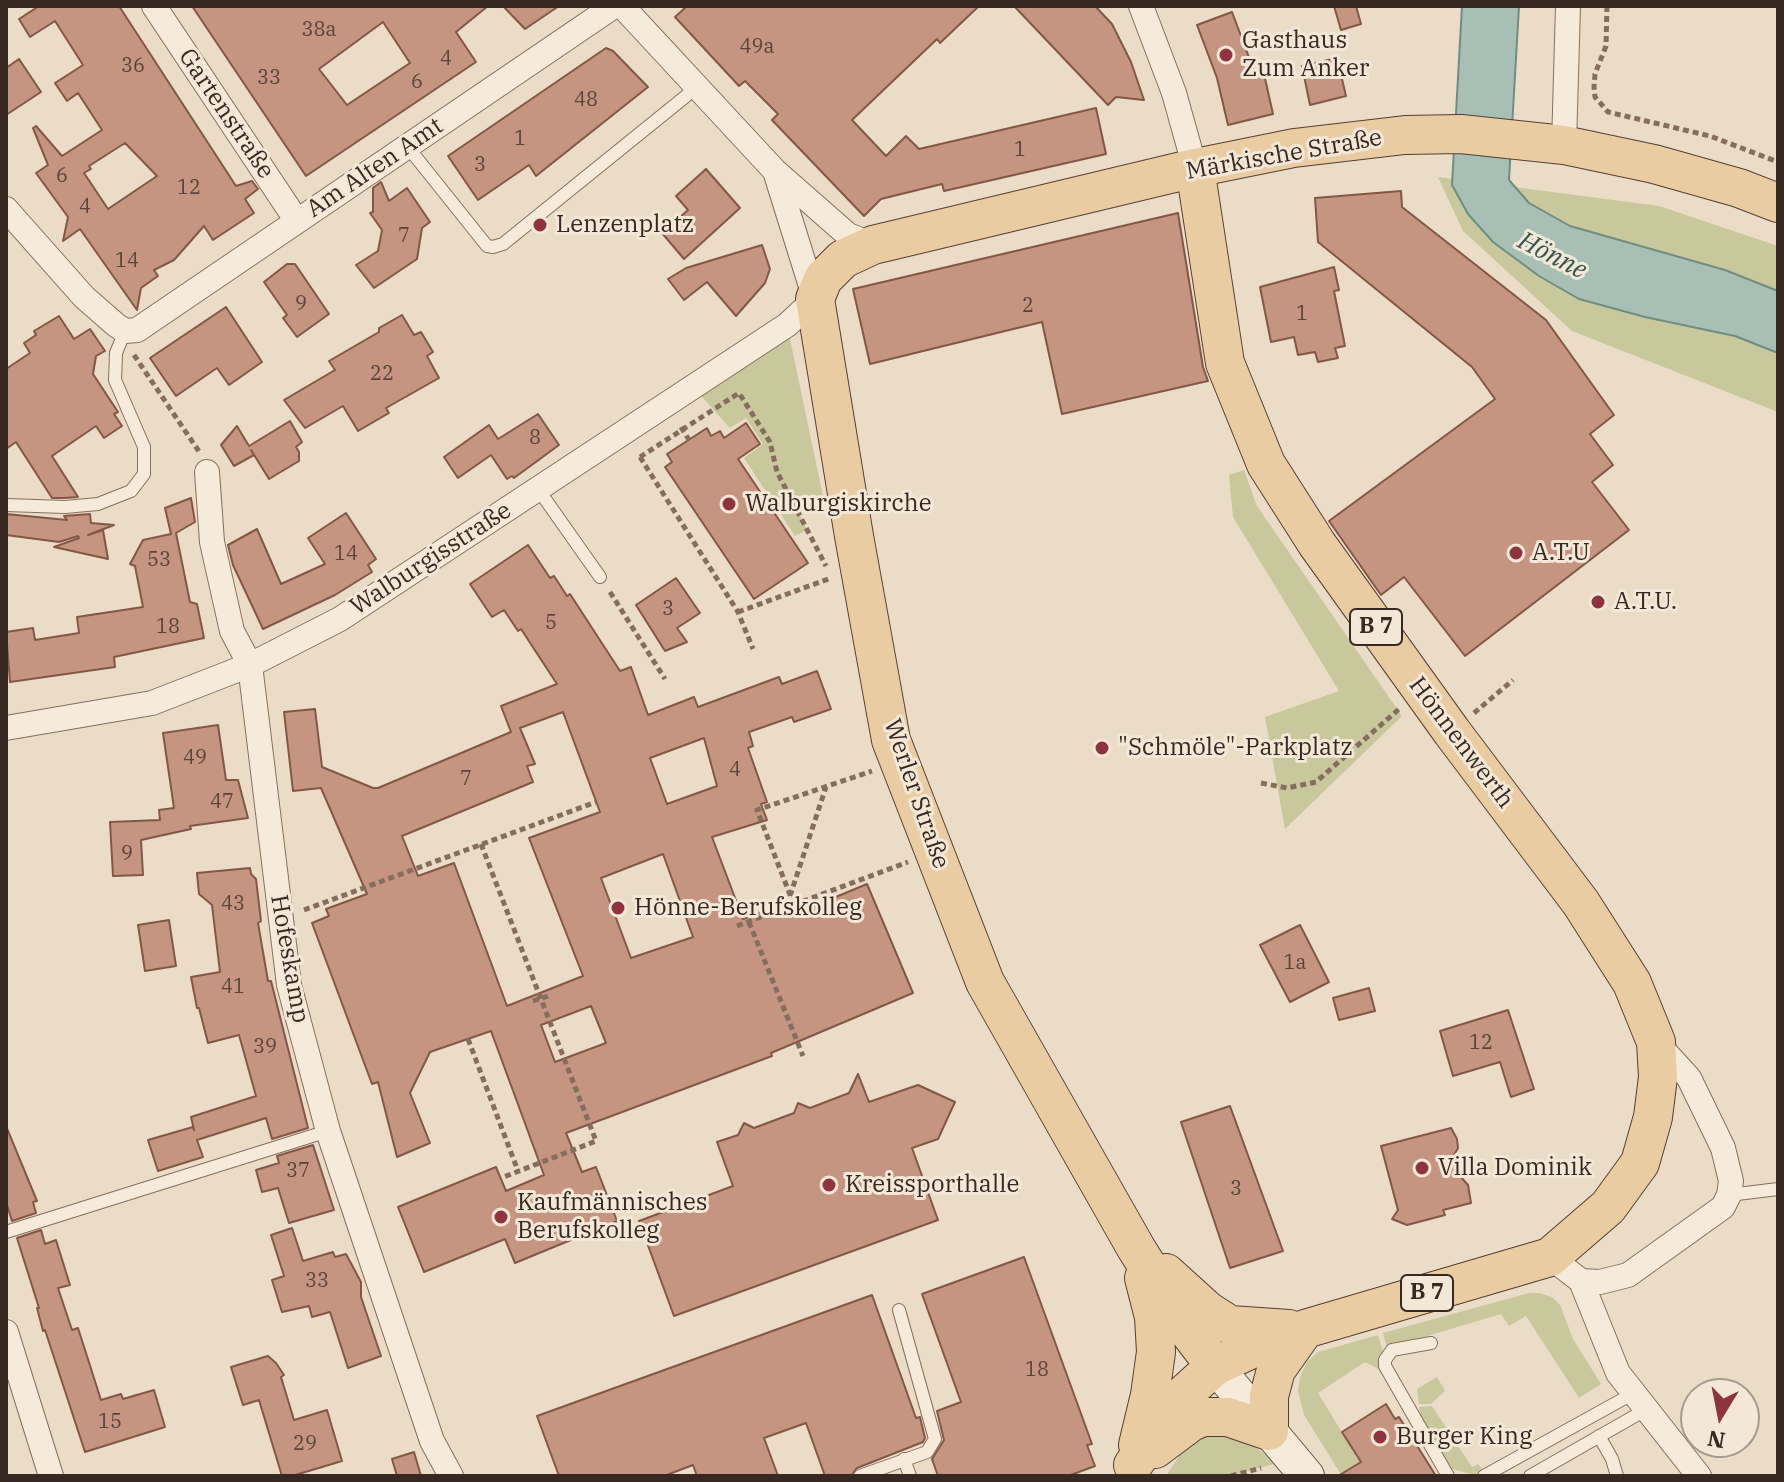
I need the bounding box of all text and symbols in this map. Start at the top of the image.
house number: 38a [302,18,336,42]
place label: Gasthaus Zum Anker [1242,27,1369,83]
house number: 49a [740,35,774,59]
street label: Gartenstraße [172,44,280,184]
marker: Gasthaus Zum Anker [1217,46,1235,64]
house number: 4 [440,47,452,71]
house number: 36 [121,54,145,78]
house number: 33 [257,66,281,90]
house number: 6 [411,70,423,94]
house number: 48 [574,88,598,112]
street label: Am Alten Amt [301,112,449,224]
street label: Märkische Straße [1184,124,1384,186]
house number: 1 [514,127,526,151]
house number: 1 [1014,138,1026,162]
house number: 3 [474,153,486,177]
house number: 6 [56,164,68,188]
house number: 12 [177,176,201,200]
house number: 4 [79,195,91,219]
place label: Lenzenplatz [556,211,694,239]
marker: Lenzenplatz [531,216,549,234]
house number: 7 [398,224,410,248]
water label: Hönne [1512,226,1592,286]
house number: 14 [115,249,139,273]
house number: 9 [295,292,307,316]
house number: 2 [1022,294,1034,318]
house number: 1 [1296,302,1308,326]
house number: 22 [370,362,394,386]
house number: 8 [529,426,541,450]
place label: Walburgiskirche [745,490,932,518]
marker: Walburgiskirche [720,495,738,513]
street label: Walburgisstraße [345,496,517,622]
place label: A.T.U [1532,539,1590,567]
house number: 14 [334,542,358,566]
marker: A.T.U [1507,544,1525,562]
house number: 53 [147,548,171,572]
place label: A.T.U. [1614,588,1677,616]
marker: A.T.U. [1589,593,1607,611]
house number: 3 [662,597,674,621]
road number: B 7 [1350,609,1402,645]
house number: 5 [545,611,557,635]
house number: 18 [156,615,180,639]
street label: Hönnenwerth [1402,672,1520,814]
street label: Werler Straße [877,715,955,873]
place label: "Schmöle"-Parkplatz [1118,734,1353,762]
marker: "Schmöle"-Parkplatz [1093,739,1111,757]
house number: 49 [183,746,207,770]
house number: 4 [729,758,741,782]
house number: 7 [460,767,472,791]
house number: 47 [210,790,234,814]
house number: 9 [121,842,133,866]
house number: 43 [221,892,245,916]
street label: Hofeskamp [264,893,314,1025]
place label: Hönne-Berufskolleg [634,894,862,922]
marker: Hönne-Berufskolleg [609,899,627,917]
house number: 1a [1284,951,1306,975]
house number: 41 [221,975,245,999]
house number: 12 [1469,1031,1493,1055]
house number: 39 [253,1035,277,1059]
place label: Villa Dominik [1438,1154,1592,1182]
house number: 37 [286,1159,310,1183]
marker: Villa Dominik [1413,1159,1431,1177]
place label: Kreissporthalle [845,1171,1019,1199]
marker: Kreissporthalle [820,1176,838,1194]
house number: 3 [1230,1177,1242,1201]
place label: Kaufmännisches Berufskolleg [517,1189,708,1245]
marker: Kaufmännisches Berufskolleg [492,1208,510,1226]
house number: 33 [305,1269,329,1293]
road number: B 7 [1401,1275,1453,1311]
house number: 18 [1025,1358,1049,1382]
north arrow [1680,1378,1760,1458]
house number: 15 [98,1410,122,1434]
place label: Burger King [1396,1423,1532,1451]
text: N [1705,1424,1727,1456]
marker: Burger King [1371,1428,1389,1446]
house number: 29 [293,1432,317,1456]

